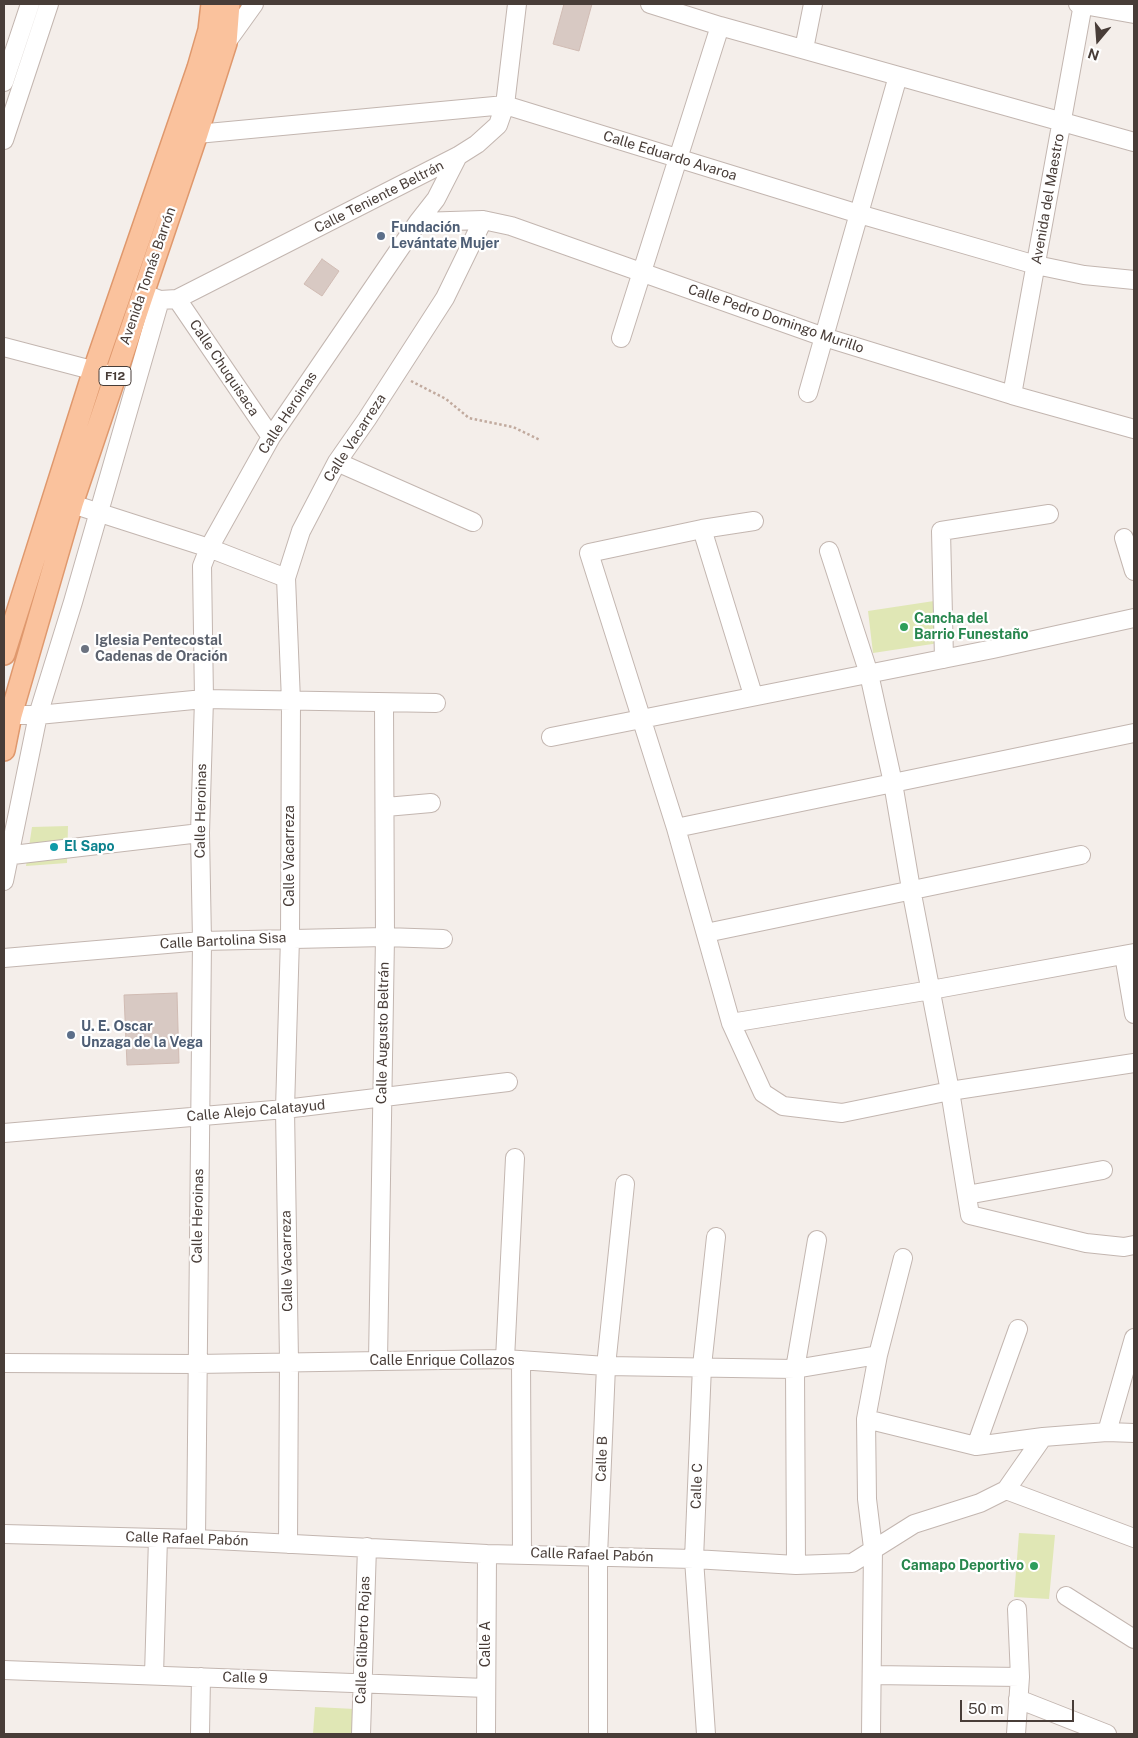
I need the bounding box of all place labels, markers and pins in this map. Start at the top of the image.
place label: Fundación Levántate Mujer [391,220,499,252]
marker: Fundación Levántate Mujer [375,230,387,242]
place label: Cancha del Barrio Funestaño [914,611,1029,644]
marker: Cancha del Barrio Funestaño [898,621,910,633]
place label: Iglesia Pentecostal Cadenas de Oración [95,633,227,666]
marker: Iglesia Pentecostal Cadenas de Oración [79,643,91,655]
place label: El Sapo [64,839,115,855]
marker: El Sapo [48,841,60,853]
place label: U. E. Oscar Unzaga de la Vega [81,1019,203,1052]
marker: U. E. Oscar Unzaga de la Vega [65,1029,77,1041]
place label: Camapo Deportivo [901,1558,1024,1574]
marker: Camapo Deportivo [1028,1560,1040,1572]

